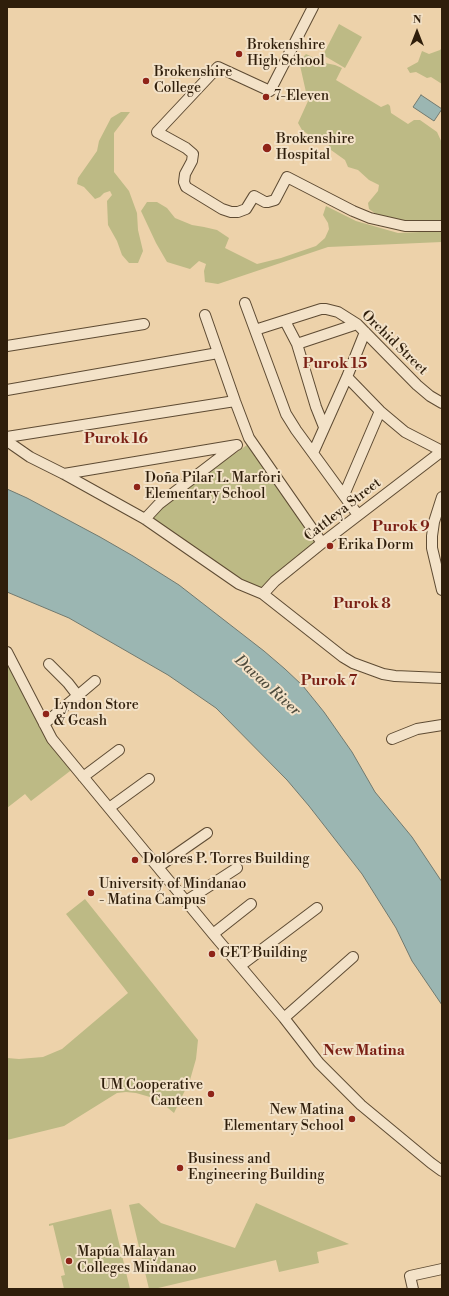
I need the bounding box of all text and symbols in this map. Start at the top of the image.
north arrow [397,12,437,52]
text: N [413,13,421,27]
place label: Brokenshire High School [247,38,325,70]
marker: Brokenshire High School [234,49,244,59]
place label: Brokenshire College [154,65,232,98]
marker: Brokenshire College [141,76,151,86]
place label: 7-Eleven [274,89,329,105]
marker: 7-Eleven [261,92,271,102]
place label: Brokenshire Hospital [276,132,354,164]
marker: Brokenshire Hospital [261,142,273,154]
street label: Orchid Street [357,307,431,379]
district label: Purok 15 [303,355,367,373]
district label: Purok 16 [84,430,148,448]
place label: Doña Pilar L. Marfori Elementary School [145,471,281,504]
street label: Cattleya Street [301,475,385,545]
marker: Doña Pilar L. Marfori Elementary School [132,482,142,492]
district label: Purok 9 [372,518,430,536]
place label: Erika Dorm [338,538,414,554]
marker: Erika Dorm [325,541,335,551]
district label: Purok 8 [333,595,391,613]
water label: Davao River [230,652,304,720]
district label: Purok 7 [301,672,357,690]
place label: Lyndon Store & Gcash [54,698,139,730]
marker: Lyndon Store & Gcash [41,709,51,719]
place label: Dolores P. Torres Building [143,852,310,868]
marker: Dolores P. Torres Building [130,855,140,865]
place label: University of Mindanao - Matina Campus [99,877,246,910]
marker: University of Mindanao - Matina Campus [86,888,96,898]
place label: GET Building [220,946,307,962]
marker: GET Building [207,949,217,959]
district label: New Matina [323,1042,405,1060]
place label: UM Cooperative Canteen [100,1078,203,1110]
marker: UM Cooperative Canteen [206,1089,216,1099]
place label: New Matina Elementary School [224,1103,344,1136]
marker: New Matina Elementary School [347,1114,357,1124]
place label: Business and Engineering Building [188,1152,325,1184]
marker: Business and Engineering Building [175,1163,185,1173]
place label: Mapúa Malayan Colleges Mindanao [77,1245,197,1278]
marker: Mapúa Malayan Colleges Mindanao [64,1256,74,1266]

